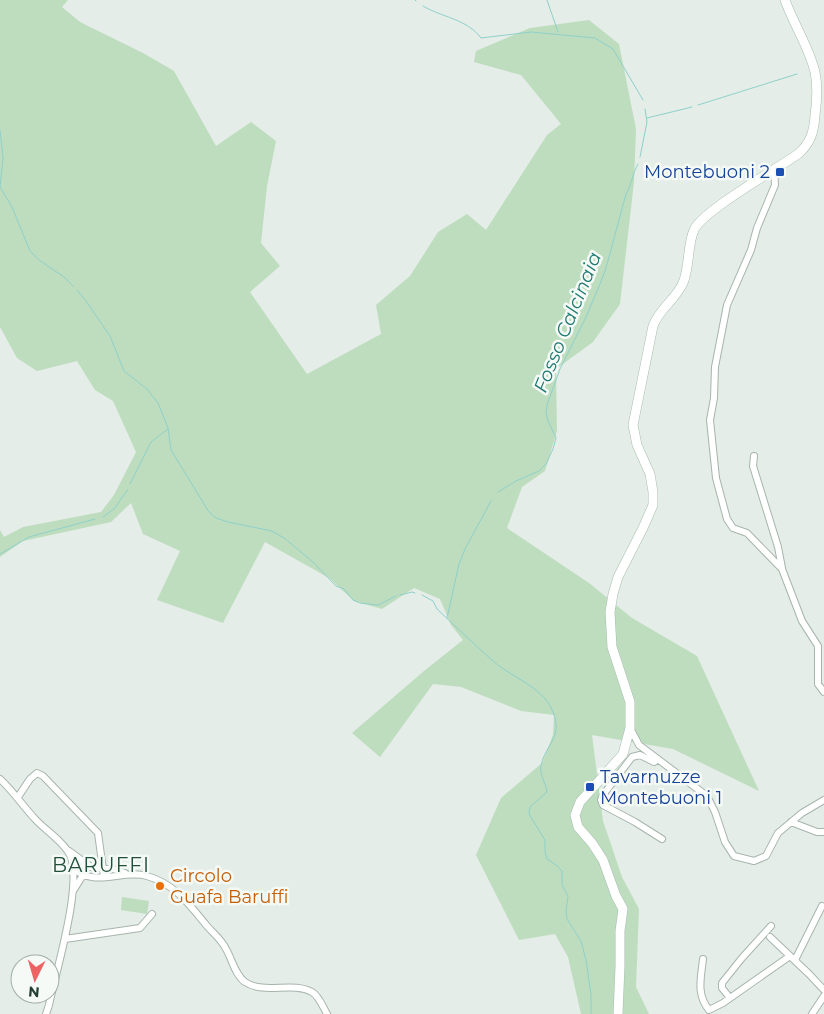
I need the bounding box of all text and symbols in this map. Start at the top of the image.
place label: Montebuoni 2 [644,161,770,183]
marker: Montebuoni 2 [774,166,786,178]
water label: Fosso Calcinaia [529,248,606,396]
place label: Tavarnuzze Montebuoni 1 [600,766,722,809]
marker: Tavarnuzze Montebuoni 1 [584,781,596,793]
district label: BARUFFI [52,853,150,877]
place label: Circolo Guafa Baruffi [170,865,288,908]
marker: Circolo Guafa Baruffi [154,880,166,892]
north arrow [10,954,60,1004]
text: N [27,982,40,1001]

